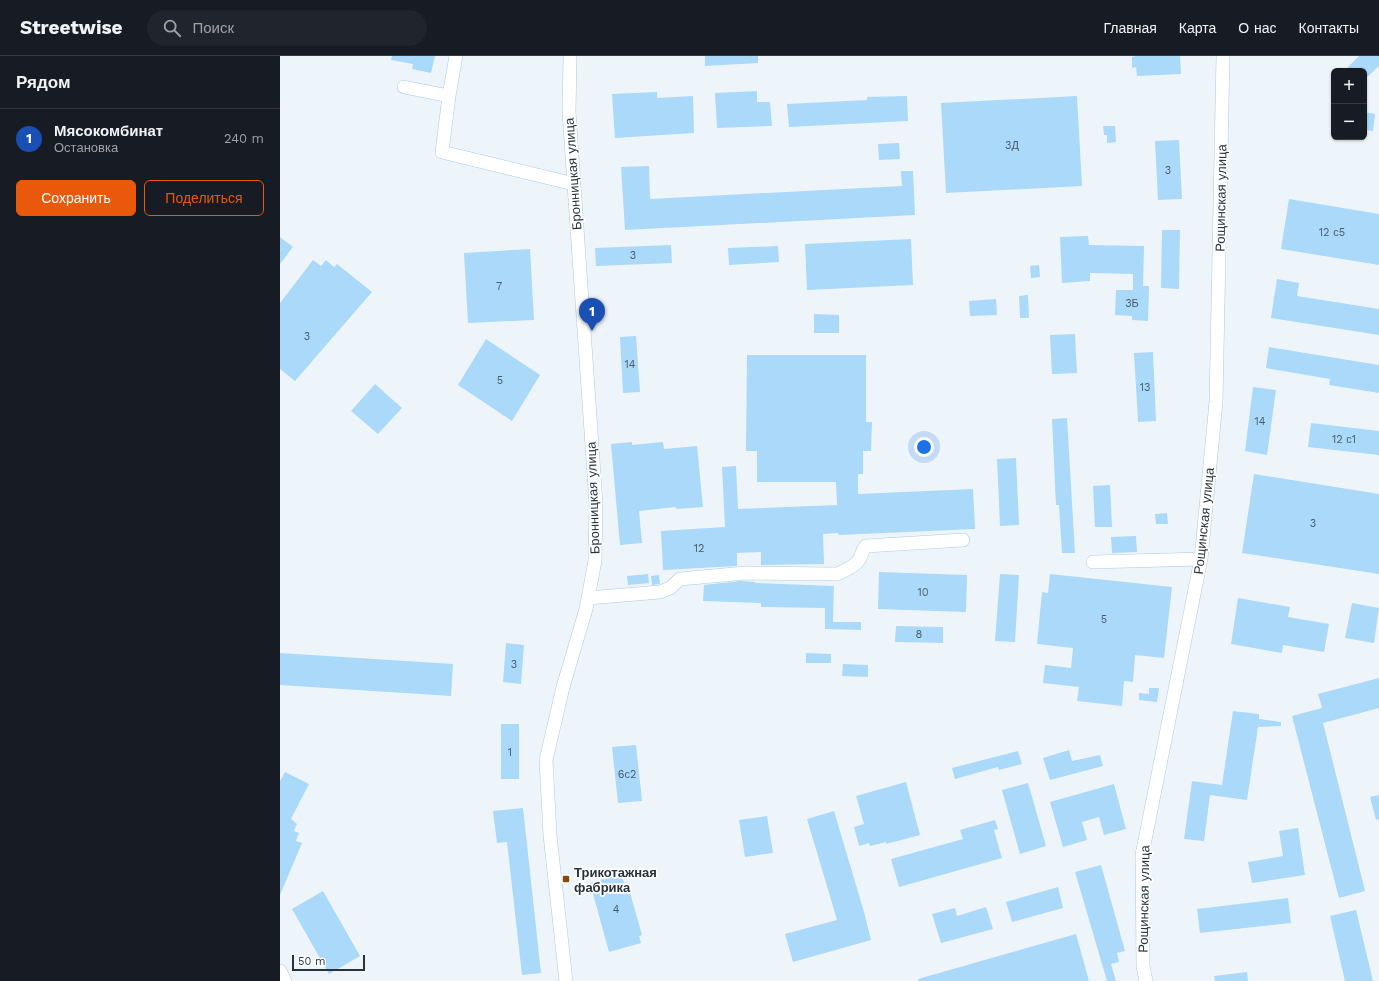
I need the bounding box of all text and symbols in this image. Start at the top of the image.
search box [147,10,427,46]
text: Streetwise [20,16,123,39]
icon: search [161,17,183,39]
text: Поиск [193,19,234,37]
text: Главная [1104,20,1157,36]
text: Карта [1179,20,1216,36]
text: О нас [1238,20,1277,36]
text: Контакты [1299,20,1359,36]
map controls [1331,68,1367,140]
button: + [1331,68,1367,104]
text: Рядом [16,72,71,92]
button: − [1331,104,1367,140]
street label: Бронницкая улица [562,117,584,231]
text: Мясокомбинат [54,122,163,140]
text: 1 [26,131,32,146]
text: 240 m [224,131,264,146]
house number: 3Д [1005,139,1019,152]
text: Остановка [54,140,118,155]
street label: Рощинская улица [1213,143,1229,252]
house number: 3 [1165,164,1171,177]
button: Сохранить [16,180,136,216]
button: Поделиться [144,180,264,216]
house number: 12 с5 [1319,226,1345,239]
house number: 3 [630,249,636,262]
house number: 7 [496,280,502,293]
house number: 3Б [1125,297,1139,310]
pin: 1 [579,298,605,331]
house number: 3 [304,330,310,343]
house number: 14 [624,358,636,371]
house number: 5 [497,374,503,387]
house number: 13 [1140,381,1150,394]
house number: 14 [1254,415,1266,428]
house number: 12 с1 [1332,433,1356,446]
your location [914,437,934,457]
street label: Бронницкая улица [584,441,602,554]
street label: Рощинская улица [1191,466,1217,575]
house number: 3 [1310,517,1316,530]
house number: 12 [694,542,704,555]
house number: 10 [917,586,929,599]
house number: 5 [1101,613,1107,626]
house number: 8 [916,628,923,641]
house number: 3 [511,658,517,671]
house number: 1 [508,746,512,759]
house number: 6с2 [618,768,636,781]
street label: Рощинская улица [1136,844,1152,953]
place label: Трикотажная фабрика [574,865,657,895]
marker: Трикотажная фабрика [561,874,571,884]
house number: 4 [613,903,620,916]
scale bar [292,953,365,972]
text: 50 m [298,955,325,968]

